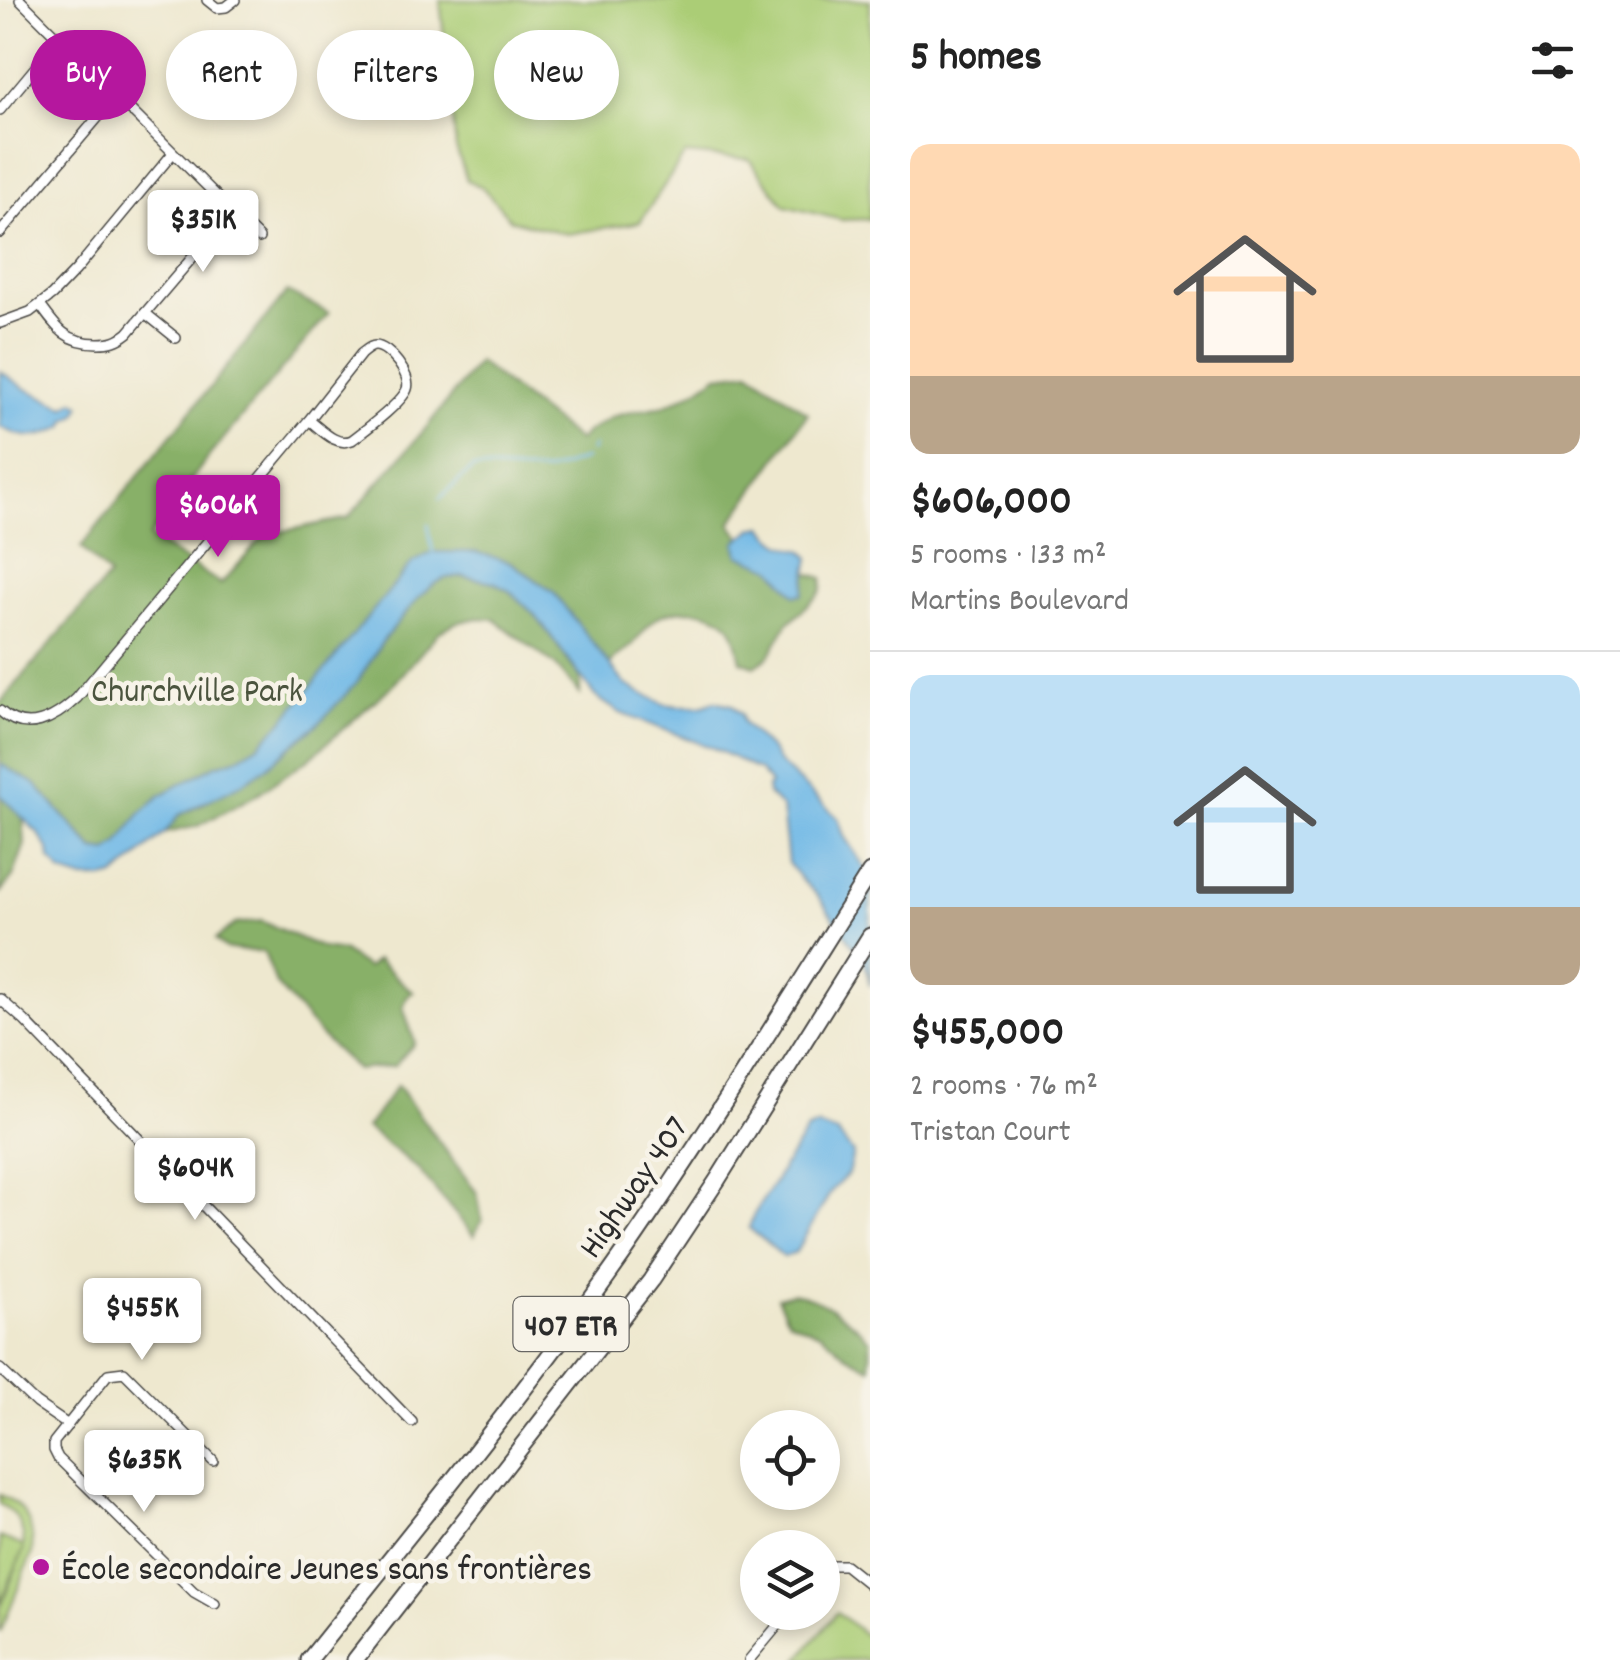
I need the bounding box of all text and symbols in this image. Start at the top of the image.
chip: Buy [30,30,146,120]
chip: Rent [166,30,297,120]
chip: Filters [317,30,474,120]
chip: New [494,30,619,120]
text: 5 homes [910,30,1042,90]
icon: filters [1525,33,1580,88]
pin: $351K [133,190,273,275]
text: $351K [169,199,237,245]
icon: home [1155,209,1335,389]
text: $606,000 [910,474,1072,534]
pin: $606K [148,475,288,560]
text: $606K [178,484,258,530]
text: 5 rooms · 133 m² [910,534,1106,580]
text: Martins Boulevard [910,580,1129,626]
park label: Churchville Park [91,669,303,719]
icon: home [1155,740,1335,920]
text: $455,000 [910,1005,1064,1065]
text: 2 rooms · 76 m² [910,1065,1098,1111]
street label: Highway 407 [569,1107,704,1270]
text: Tristan Court [910,1111,1070,1157]
pin: $604K [125,1138,265,1223]
text: $604K [156,1147,234,1193]
pin: $455K [72,1278,212,1363]
text: $455K [105,1287,179,1333]
road number: 407 ETR [514,1297,628,1351]
map controls [740,1410,840,1630]
button: locate [740,1410,840,1510]
pin: $635K [74,1430,214,1515]
text: $635K [106,1439,182,1485]
button: layers [740,1530,840,1630]
place label: École secondaire Jeunes sans frontières [61,1547,592,1597]
marker: École secondaire Jeunes sans frontières [30,1556,52,1578]

